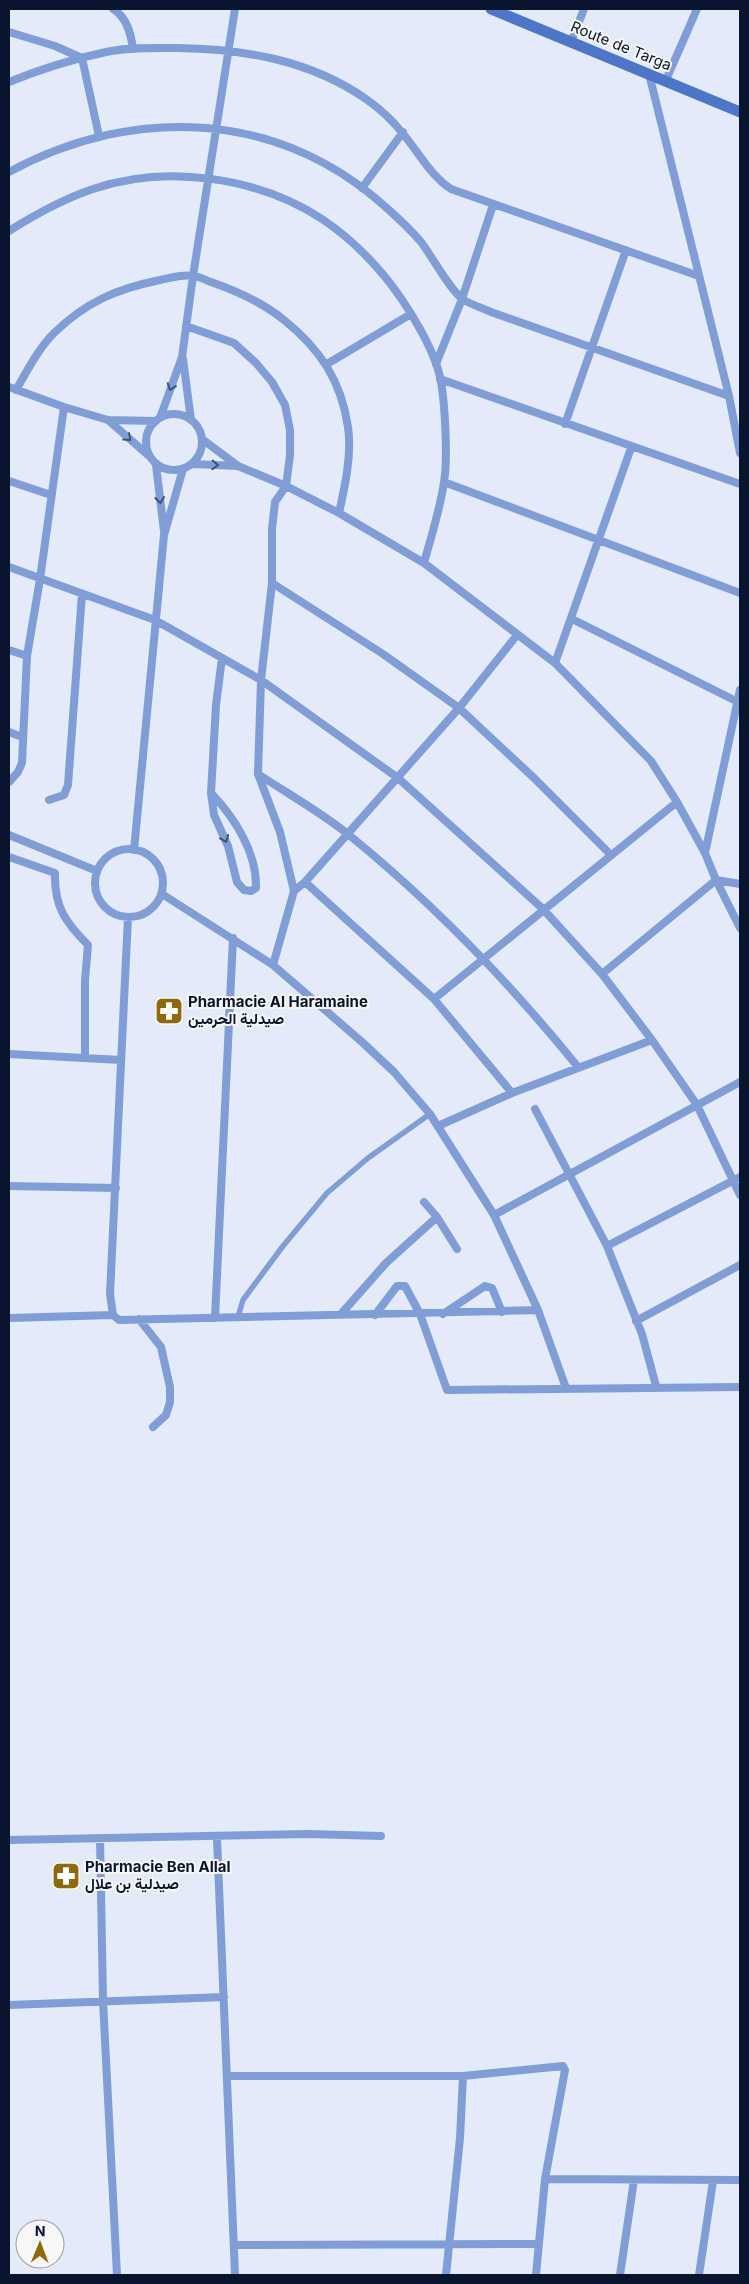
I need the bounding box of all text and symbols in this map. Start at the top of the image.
street label: Route de Targa [568,17,674,74]
one-way arrow [167,382,177,391]
one-way arrow [123,432,132,441]
one-way arrow [211,459,219,470]
one-way arrow [154,496,165,504]
one-way arrow [219,834,230,843]
place label: Pharmacie Al Haramaine صيدلية الحرمين [188,992,368,1028]
pharmacy icon: Pharmacie Al Haramaine صيدلية الحرمين [154,996,184,1026]
place label: Pharmacie Ben Allal صيدلية بن علال [85,1857,231,1893]
pharmacy icon: Pharmacie Ben Allal صيدلية بن علال [51,1861,81,1891]
north arrow [15,2219,65,2269]
text: N [35,2222,46,2239]

